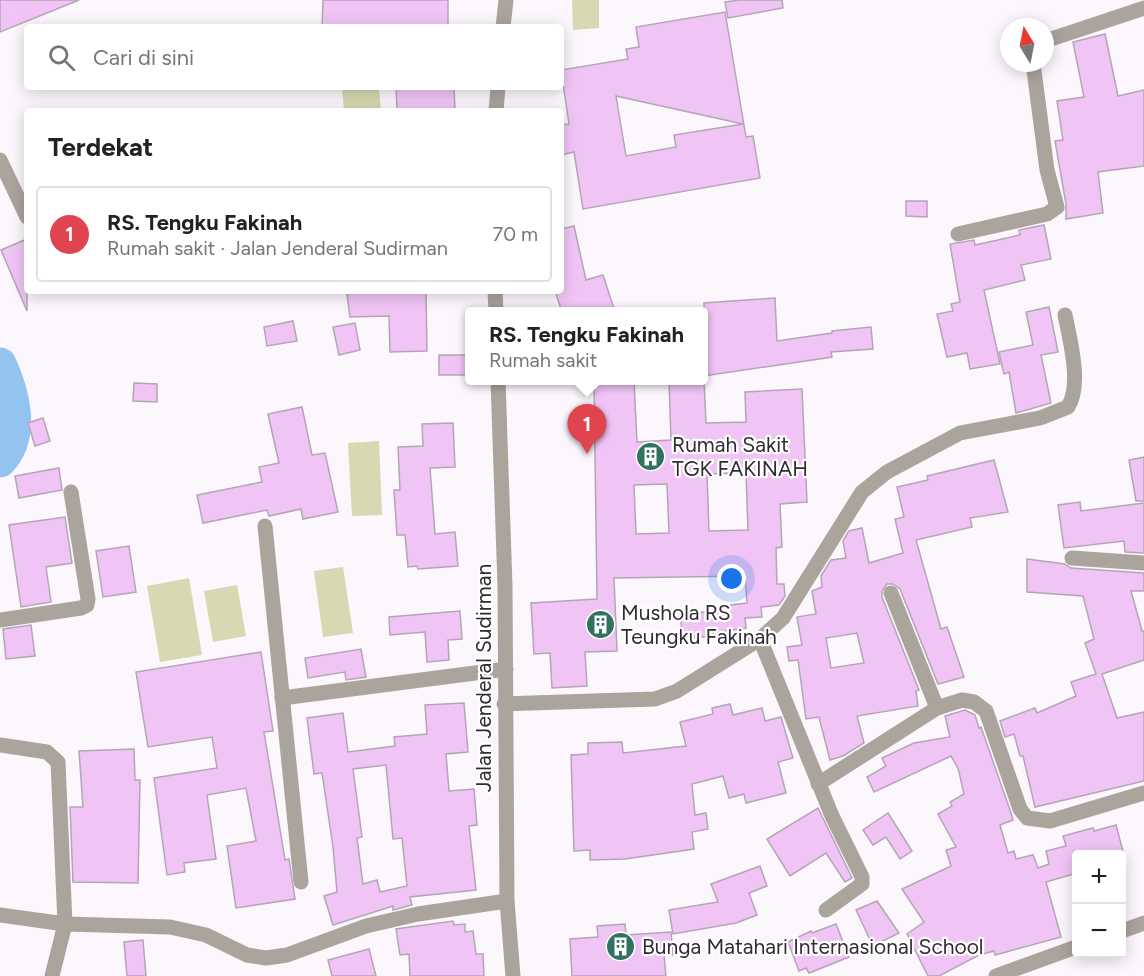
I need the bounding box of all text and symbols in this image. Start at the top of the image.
north arrow [1000,18,1054,72]
search box [24,24,564,90]
icon: search [45,41,78,74]
text: Cari di sini [93,44,194,71]
text: Terdekat [48,131,153,163]
text: RS. Tengku Fakinah [107,209,302,236]
text: 1 [65,222,74,246]
text: 70 m [492,222,538,246]
text: Rumah sakit · Jalan Jenderal Sudirman [107,236,448,260]
popup [465,307,708,385]
text: RS. Tengku Fakinah [489,321,684,348]
text: Rumah sakit [489,348,597,372]
pin: 1 [568,404,606,454]
place label: Rumah Sakit TGK FAKINAH [672,432,808,481]
building icon: Rumah Sakit TGK FAKINAH [635,441,667,473]
street label: Jalan Jenderal Sudirman [471,564,496,792]
your location [717,564,746,593]
place label: Mushola RS Teungku Fakinah [621,600,777,649]
building icon: Mushola RS Teungku Fakinah [584,609,616,641]
map controls [1072,850,1126,958]
button: + [1072,850,1126,904]
button: − [1072,904,1126,958]
building icon: Bunga Matahari Internasional School [605,931,637,963]
place label: Bunga Matahari Internasional School [642,934,983,959]

